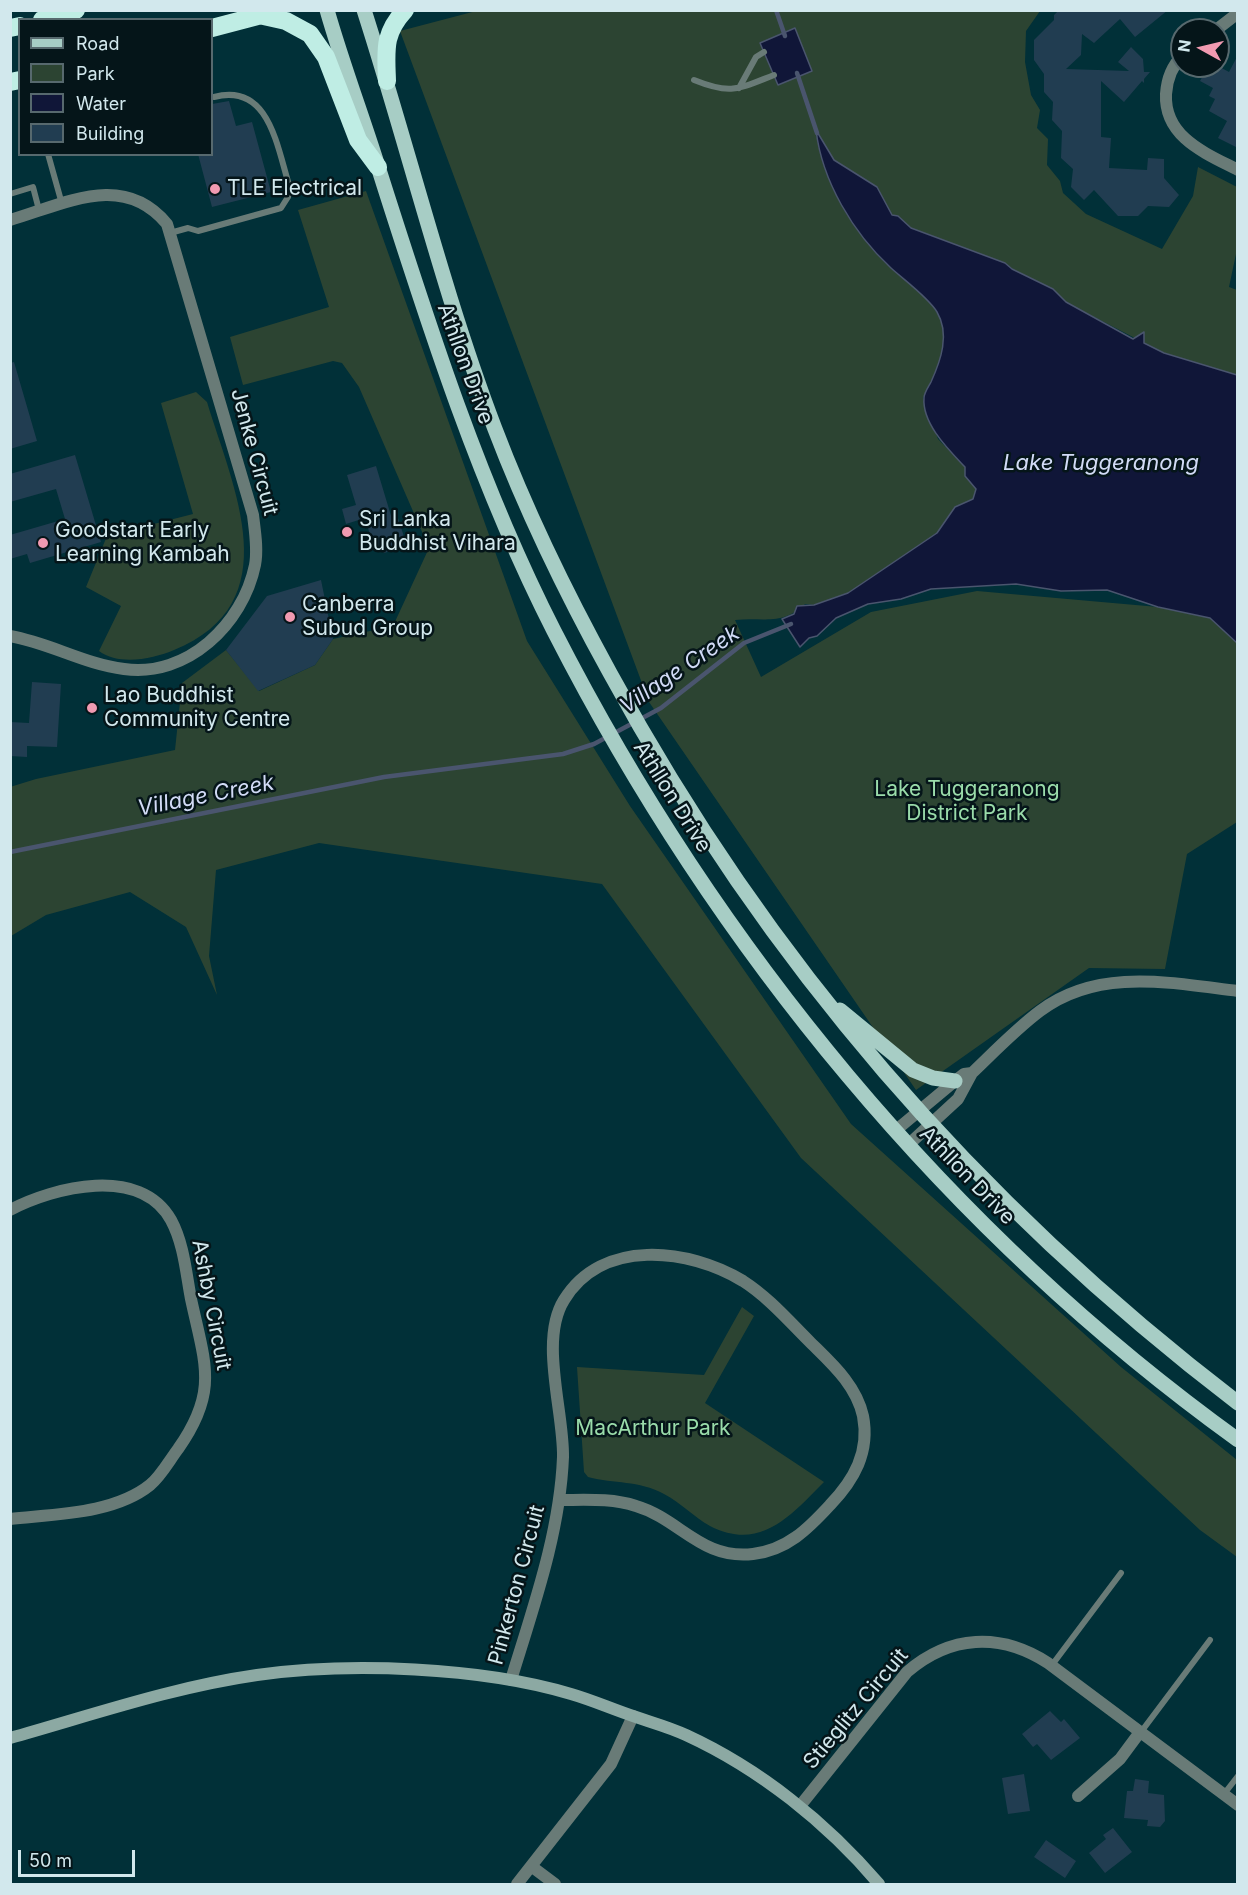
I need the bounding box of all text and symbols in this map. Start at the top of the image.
legend [18,18,213,156]
north arrow [1170,18,1230,78]
text: Road [76,33,119,54]
text: N [1173,38,1195,53]
text: Park [76,63,115,84]
text: Water [76,93,126,114]
text: Building [76,123,144,144]
place label: TLE Electrical [227,176,362,202]
marker: TLE Electrical [208,182,222,196]
street label: Athllon Drive [432,300,498,428]
street label: Jenke Circuit [225,386,283,518]
water label: Lake Tuggeranong [1003,450,1199,476]
place label: Sri Lanka Buddhist Vihara [359,507,516,557]
place label: Goodstart Early Learning Kambah [55,518,230,568]
marker: Sri Lanka Buddhist Vihara [340,525,354,539]
marker: Goodstart Early Learning Kambah [36,536,50,550]
place label: Canberra Subud Group [302,592,433,642]
marker: Canberra Subud Group [283,610,297,624]
water label: Village Creek [615,620,745,720]
place label: Lao Buddhist Community Centre [104,683,290,733]
marker: Lao Buddhist Community Centre [85,701,99,715]
street label: Athllon Drive [628,737,716,857]
water label: Village Creek [136,770,276,822]
park label: Lake Tuggeranong District Park [874,777,1060,827]
street label: Athllon Drive [914,1122,1020,1230]
street label: Ashby Circuit [186,1238,236,1372]
park label: MacArthur Park [575,1416,731,1442]
street label: Pinkerton Circuit [484,1502,550,1668]
street label: Stieglitz Circuit [798,1644,914,1774]
scale bar [21,1838,138,1876]
text: 50 m [29,1850,72,1871]

